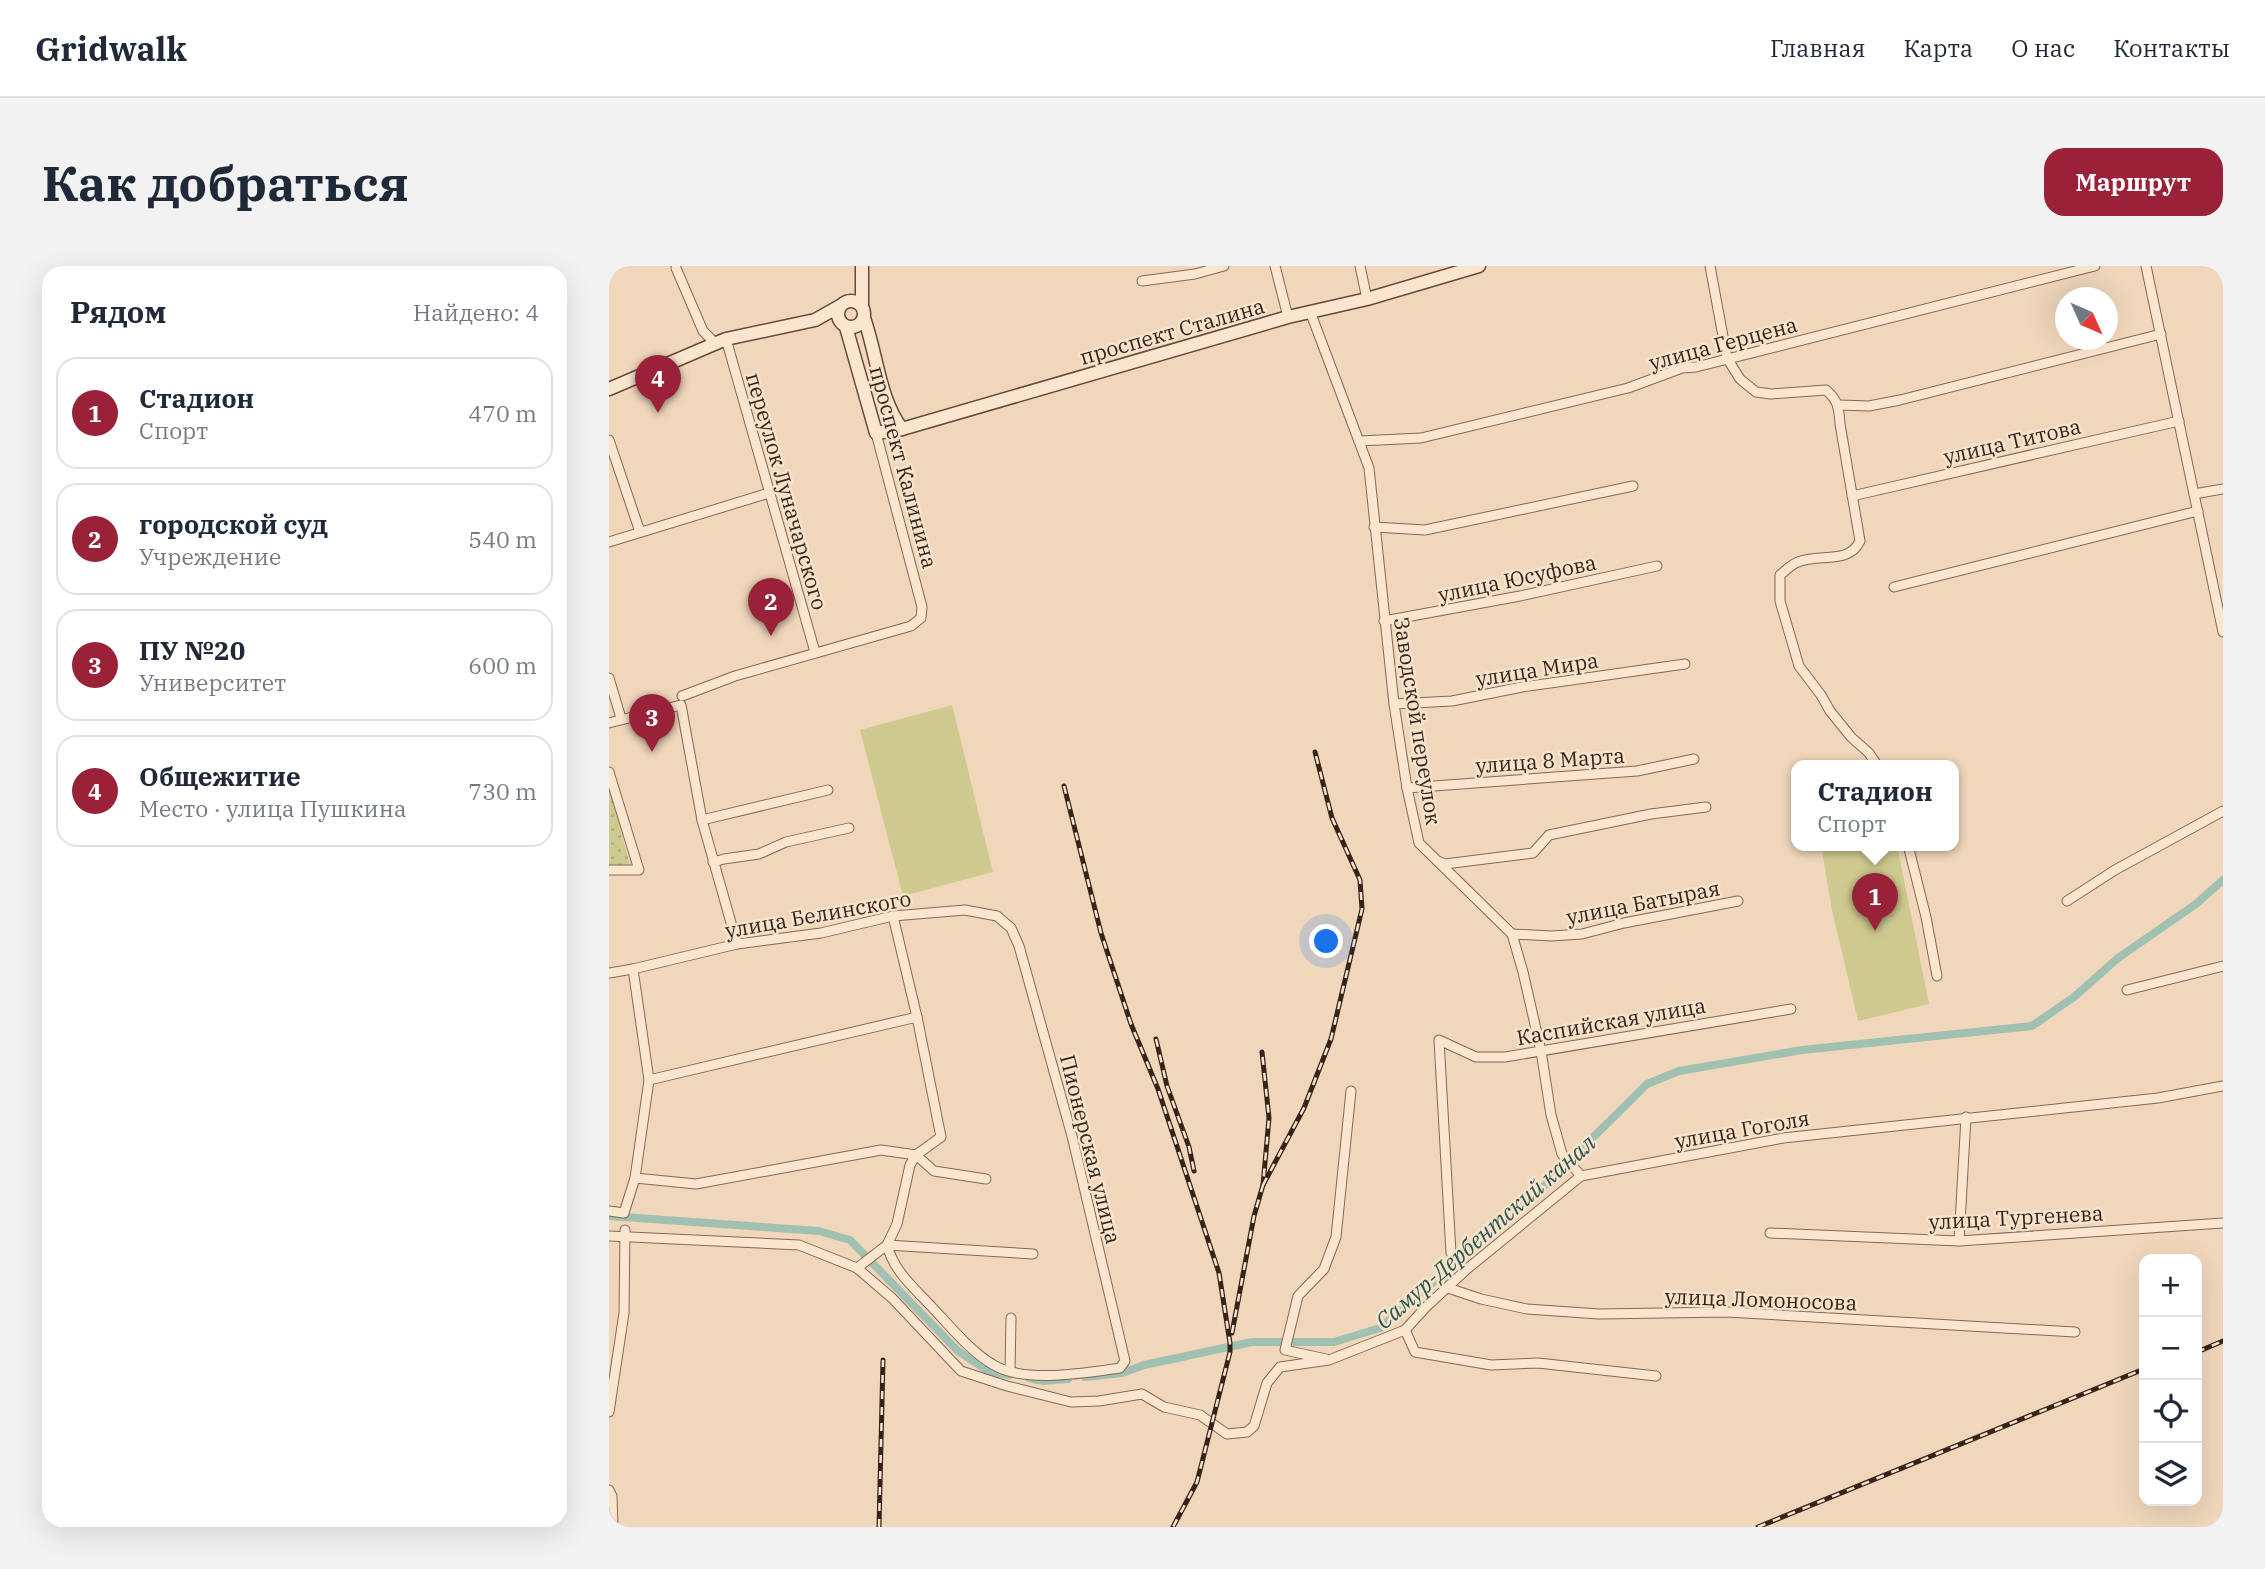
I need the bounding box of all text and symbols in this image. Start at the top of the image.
text: Gridwalk [35,27,187,70]
text: Главная [1770,32,1866,64]
text: Карта [1904,32,1973,64]
text: О нас [2011,32,2075,64]
text: Контакты [2113,32,2230,64]
button: Маршрут [2044,148,2223,216]
text: Как добраться [42,151,409,214]
north arrow [2055,287,2118,350]
street label: проспект Сталина [1076,291,1268,371]
text: Рядом [70,292,166,331]
text: Найдено: 4 [413,297,539,327]
street label: улица Герцена [1646,310,1800,376]
pin: 4 [635,355,681,413]
street label: проспект Калинина [864,363,944,571]
street label: переулок Луначарского [740,369,834,613]
text: Стадион [139,381,254,415]
text: 1 [88,398,102,428]
text: 470 m [468,398,537,428]
street label: улица Титова [1940,412,2084,470]
text: Спорт [139,415,208,445]
text: городской суд [139,507,328,541]
text: 2 [88,524,102,554]
text: 540 m [468,524,537,554]
text: Учреждение [139,541,281,571]
street label: улица Юсуфова [1435,548,1599,608]
pin: 2 [748,578,794,636]
street label: Заводской переулок [1388,615,1448,827]
text: ПУ №20 [139,633,245,667]
street label: улица Мира [1474,645,1600,693]
text: 3 [88,650,102,680]
text: 600 m [468,650,537,680]
text: Университет [139,667,286,697]
pin: 3 [629,694,675,752]
street label: улица 8 Марта [1474,741,1626,779]
text: Общежитие [139,759,301,793]
popup [1791,760,1959,851]
text: Стадион [1817,774,1933,808]
text: 4 [88,776,102,806]
text: 730 m [468,776,537,806]
text: Место · улица Пушкина [139,793,407,823]
text: Спорт [1817,808,1887,838]
street label: улица Батырая [1564,873,1722,931]
pin: 1 [1852,873,1898,931]
street label: улица Белинского [723,884,913,944]
your location [1309,924,1343,958]
street label: Каспийская улица [1514,991,1708,1051]
street label: Пионерская улица [1054,1051,1128,1247]
street label: улица Гоголя [1672,1103,1812,1155]
water label: Самур-Дербентский канал [1369,1127,1601,1335]
street label: улица Тургенева [1928,1198,2104,1236]
map controls [2139,1254,2202,1506]
button: + [2139,1254,2202,1317]
street label: улица Ломоносова [1664,1282,1858,1316]
button: − [2139,1317,2202,1380]
button: locate [2139,1380,2202,1443]
button: layers [2139,1443,2202,1506]

